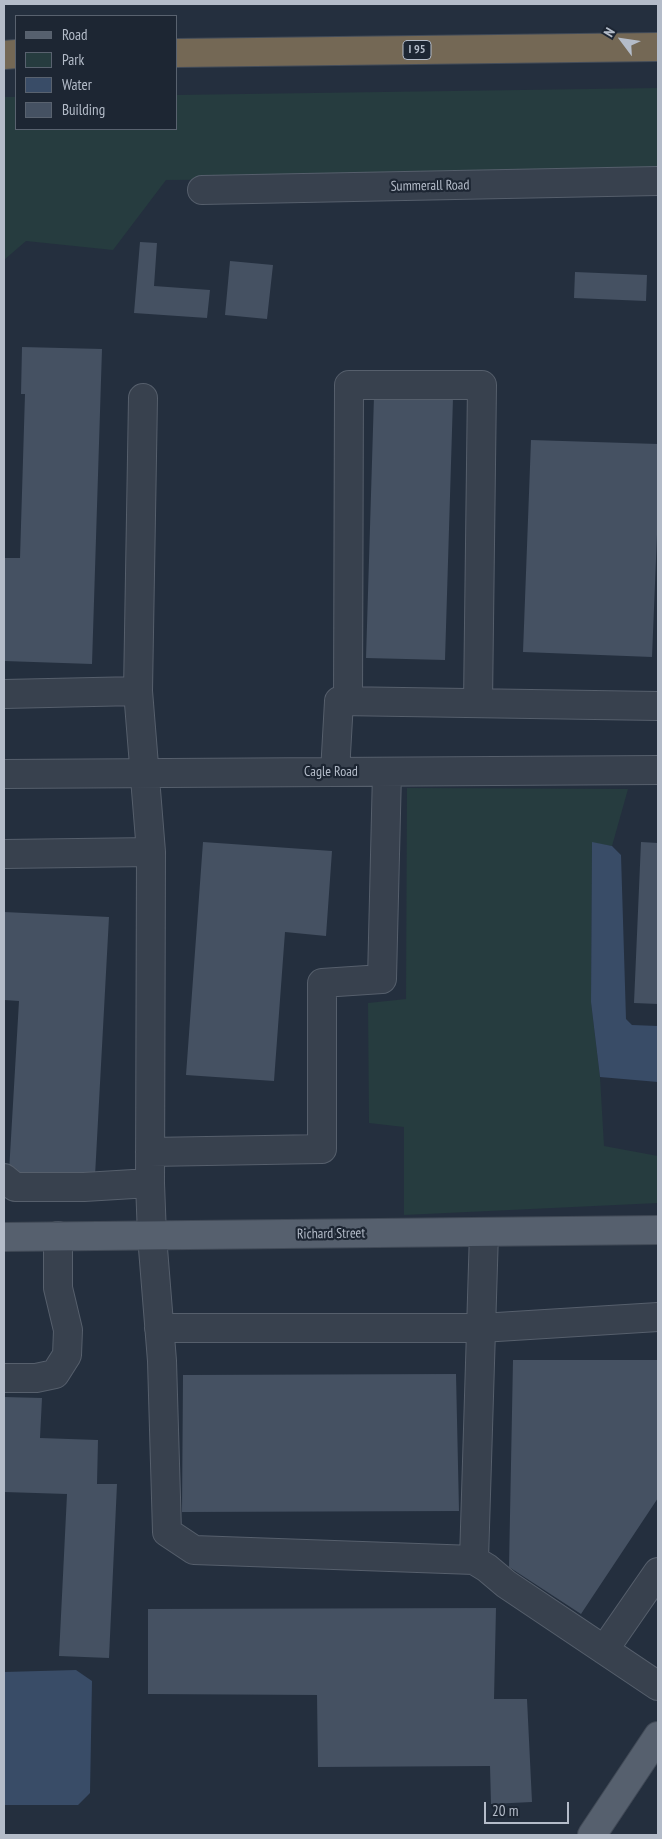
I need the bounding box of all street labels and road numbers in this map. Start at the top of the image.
road number: I 95 [403,40,431,60]
street label: Summerall Road [390,177,470,195]
street label: Cagle Road [304,764,358,780]
street label: Richard Street [297,1225,365,1243]

